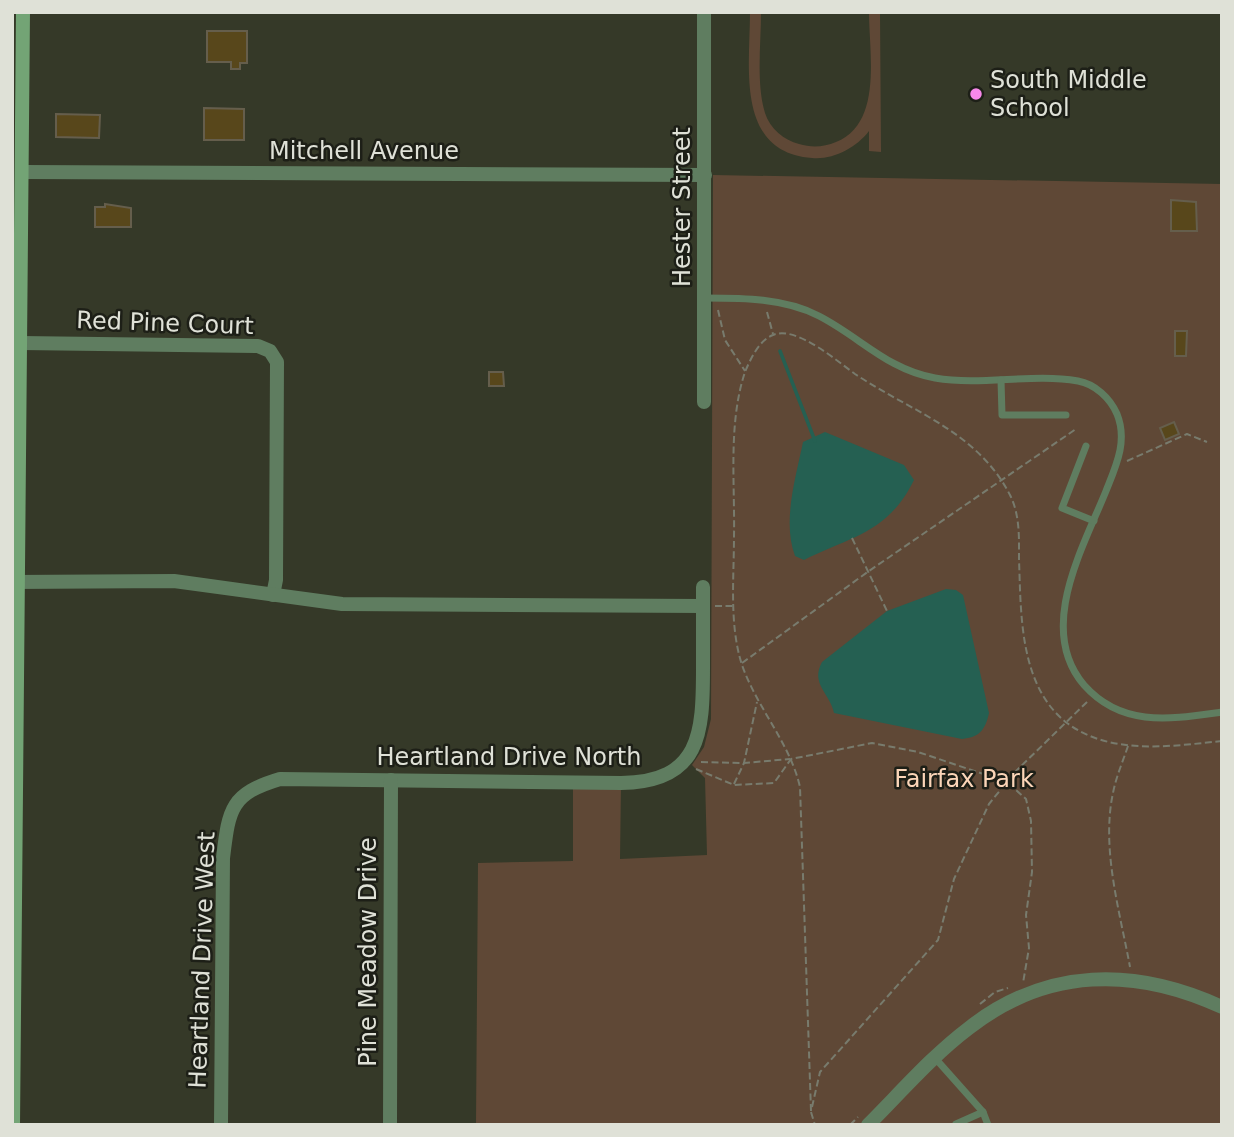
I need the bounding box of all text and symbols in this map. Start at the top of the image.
place label: South Middle School [990,66,1147,122]
marker: South Middle School [968,86,984,102]
street label: Hester Street [668,127,696,287]
street label: Mitchell Avenue [269,137,459,165]
street label: Red Pine Court [76,306,254,340]
street label: Heartland Drive North [377,743,641,771]
park label: Fairfax Park [894,765,1034,793]
street label: Heartland Drive West [184,831,220,1089]
street label: Pine Meadow Drive [354,837,382,1067]

